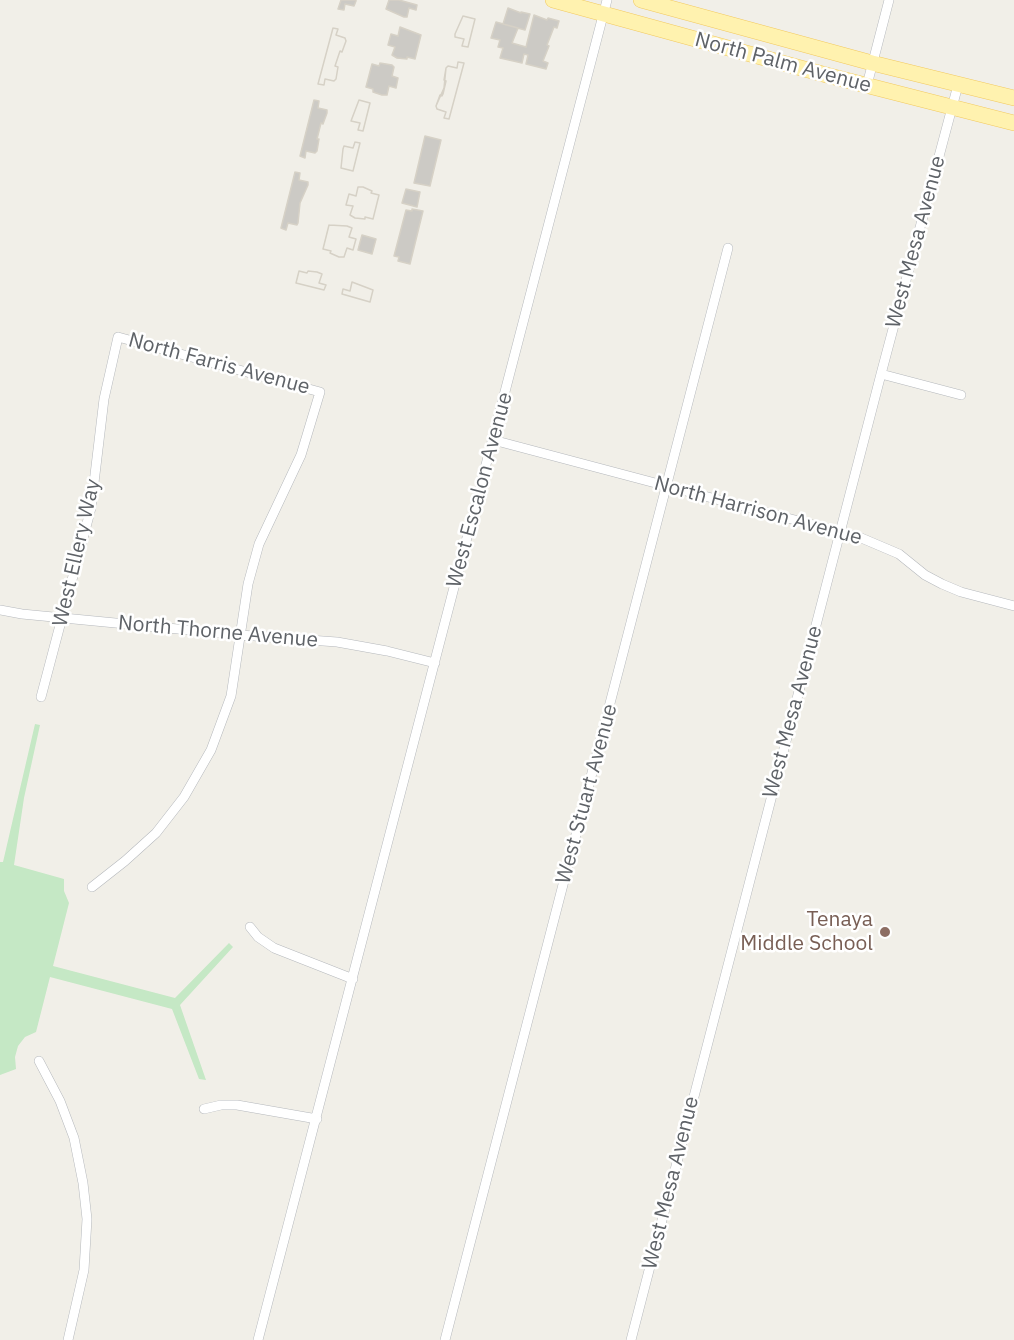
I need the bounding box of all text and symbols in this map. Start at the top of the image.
street label: North Palm Avenue [692,27,874,99]
street label: West Mesa Avenue [881,153,951,331]
street label: North Farris Avenue [126,328,312,400]
street label: West Escalon Avenue [442,390,518,590]
street label: North Harrison Avenue [651,471,865,551]
street label: West Ellery Way [48,477,106,629]
street label: North Thorne Avenue [117,611,319,653]
street label: West Mesa Avenue [758,623,828,801]
street label: West Stuart Avenue [551,701,623,887]
place label: Tenaya Middle School [740,907,873,957]
marker: Tenaya Middle School [878,925,892,939]
street label: West Mesa Avenue [637,1094,705,1272]

